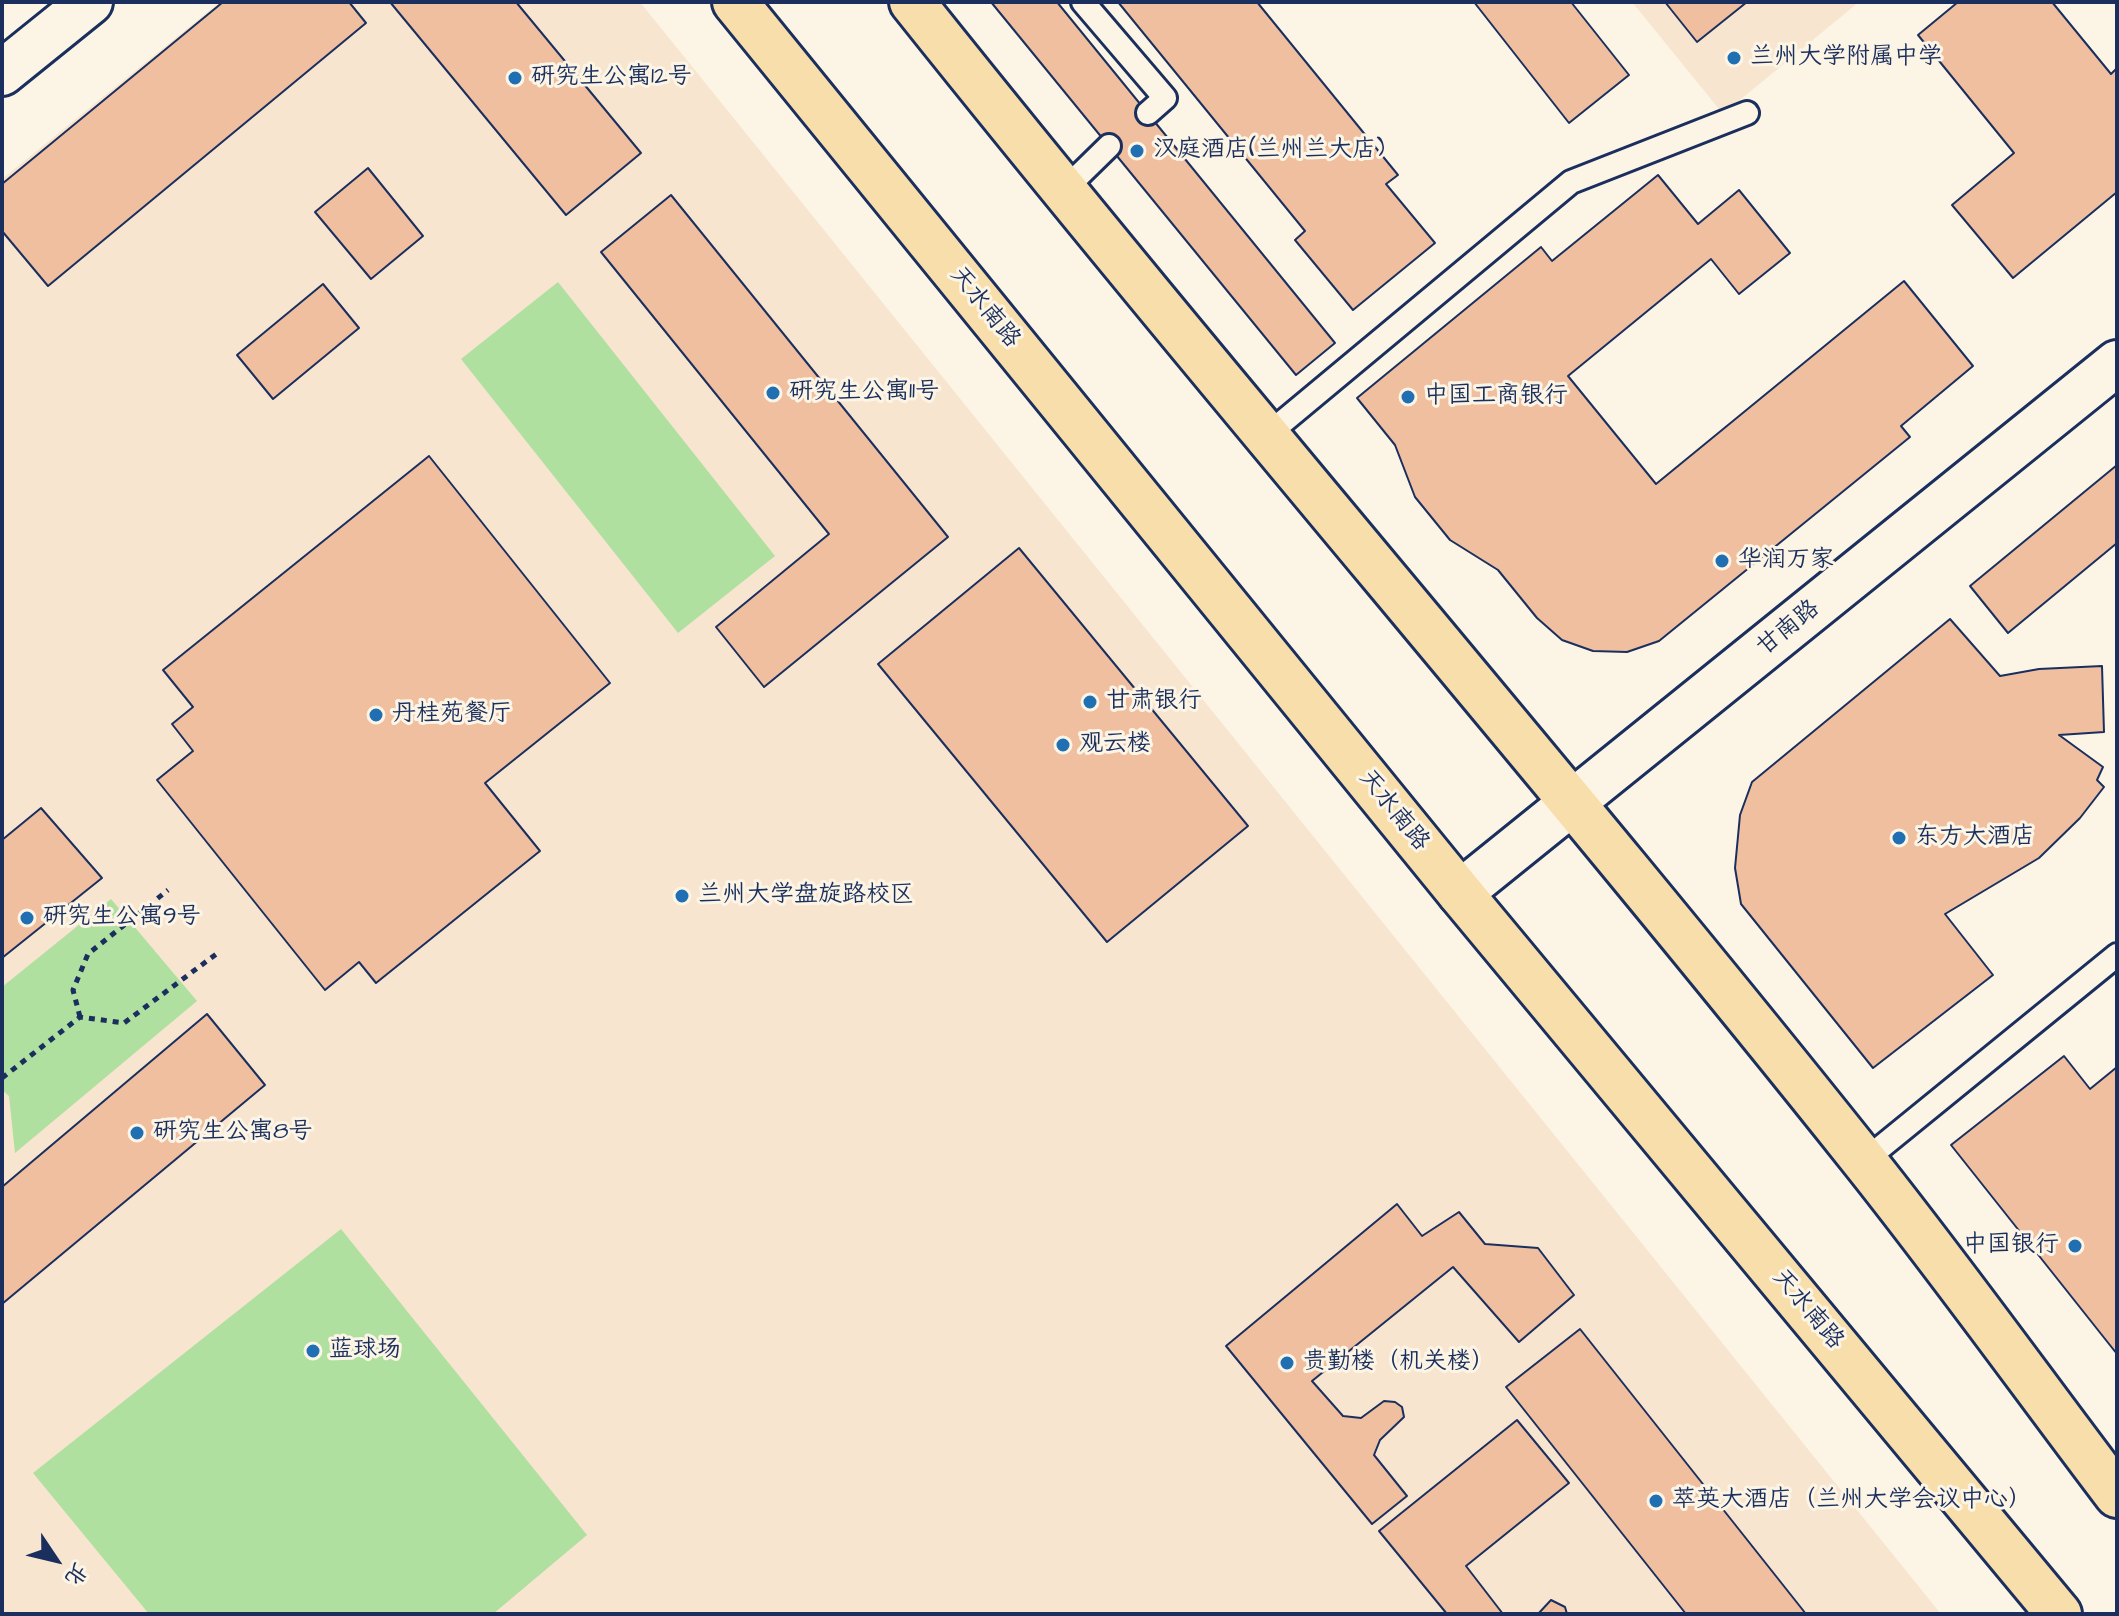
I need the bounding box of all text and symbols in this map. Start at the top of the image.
place label: 兰州大学附属中学 [1750,44,1942,72]
marker: 兰州大学附属中学 [1725,49,1743,67]
place label: 研究生公寓12号 [531,64,692,92]
marker: 研究生公寓12号 [506,69,524,87]
place label: 汉庭酒店(兰州兰大店) [1153,137,1385,165]
marker: 汉庭酒店(兰州兰大店) [1128,142,1146,160]
street label: 天水南路 [943,262,1025,354]
place label: 研究生公寓11号 [789,379,939,407]
place label: 中国工商银行 [1424,383,1568,411]
marker: 研究生公寓11号 [764,384,782,402]
marker: 中国工商银行 [1399,388,1417,406]
place label: 华润万家 [1738,547,1834,575]
marker: 华润万家 [1713,552,1731,570]
street label: 甘南路 [1752,595,1826,663]
place label: 甘肃银行 [1106,688,1202,716]
marker: 甘肃银行 [1081,693,1099,711]
place label: 丹桂苑餐厅 [392,701,512,729]
marker: 丹桂苑餐厅 [367,706,385,724]
place label: 观云楼 [1079,731,1151,759]
marker: 观云楼 [1054,736,1072,754]
street label: 天水南路 [1352,765,1434,857]
place label: 东方大酒店 [1915,824,2035,852]
marker: 东方大酒店 [1890,829,1908,847]
place label: 兰州大学盘旋路校区 [698,882,914,910]
marker: 兰州大学盘旋路校区 [673,887,691,905]
place label: 研究生公寓9号 [43,904,201,932]
marker: 研究生公寓9号 [18,909,36,927]
place label: 研究生公寓8号 [153,1119,313,1147]
marker: 研究生公寓8号 [128,1124,146,1142]
place label: 中国银行 [1963,1232,2059,1260]
marker: 中国银行 [2066,1237,2084,1255]
street label: 天水南路 [1765,1264,1849,1356]
place label: 蓝球场 [329,1337,401,1365]
marker: 蓝球场 [304,1342,322,1360]
place label: 贵勤楼（机关楼） [1303,1349,1495,1377]
marker: 贵勤楼（机关楼） [1278,1354,1296,1372]
place label: 萃英大酒店（兰州大学会议中心） [1672,1487,2032,1515]
marker: 萃英大酒店（兰州大学会议中心） [1647,1492,1665,1510]
north arrow [16,1520,96,1600]
text: 北 [57,1556,95,1592]

